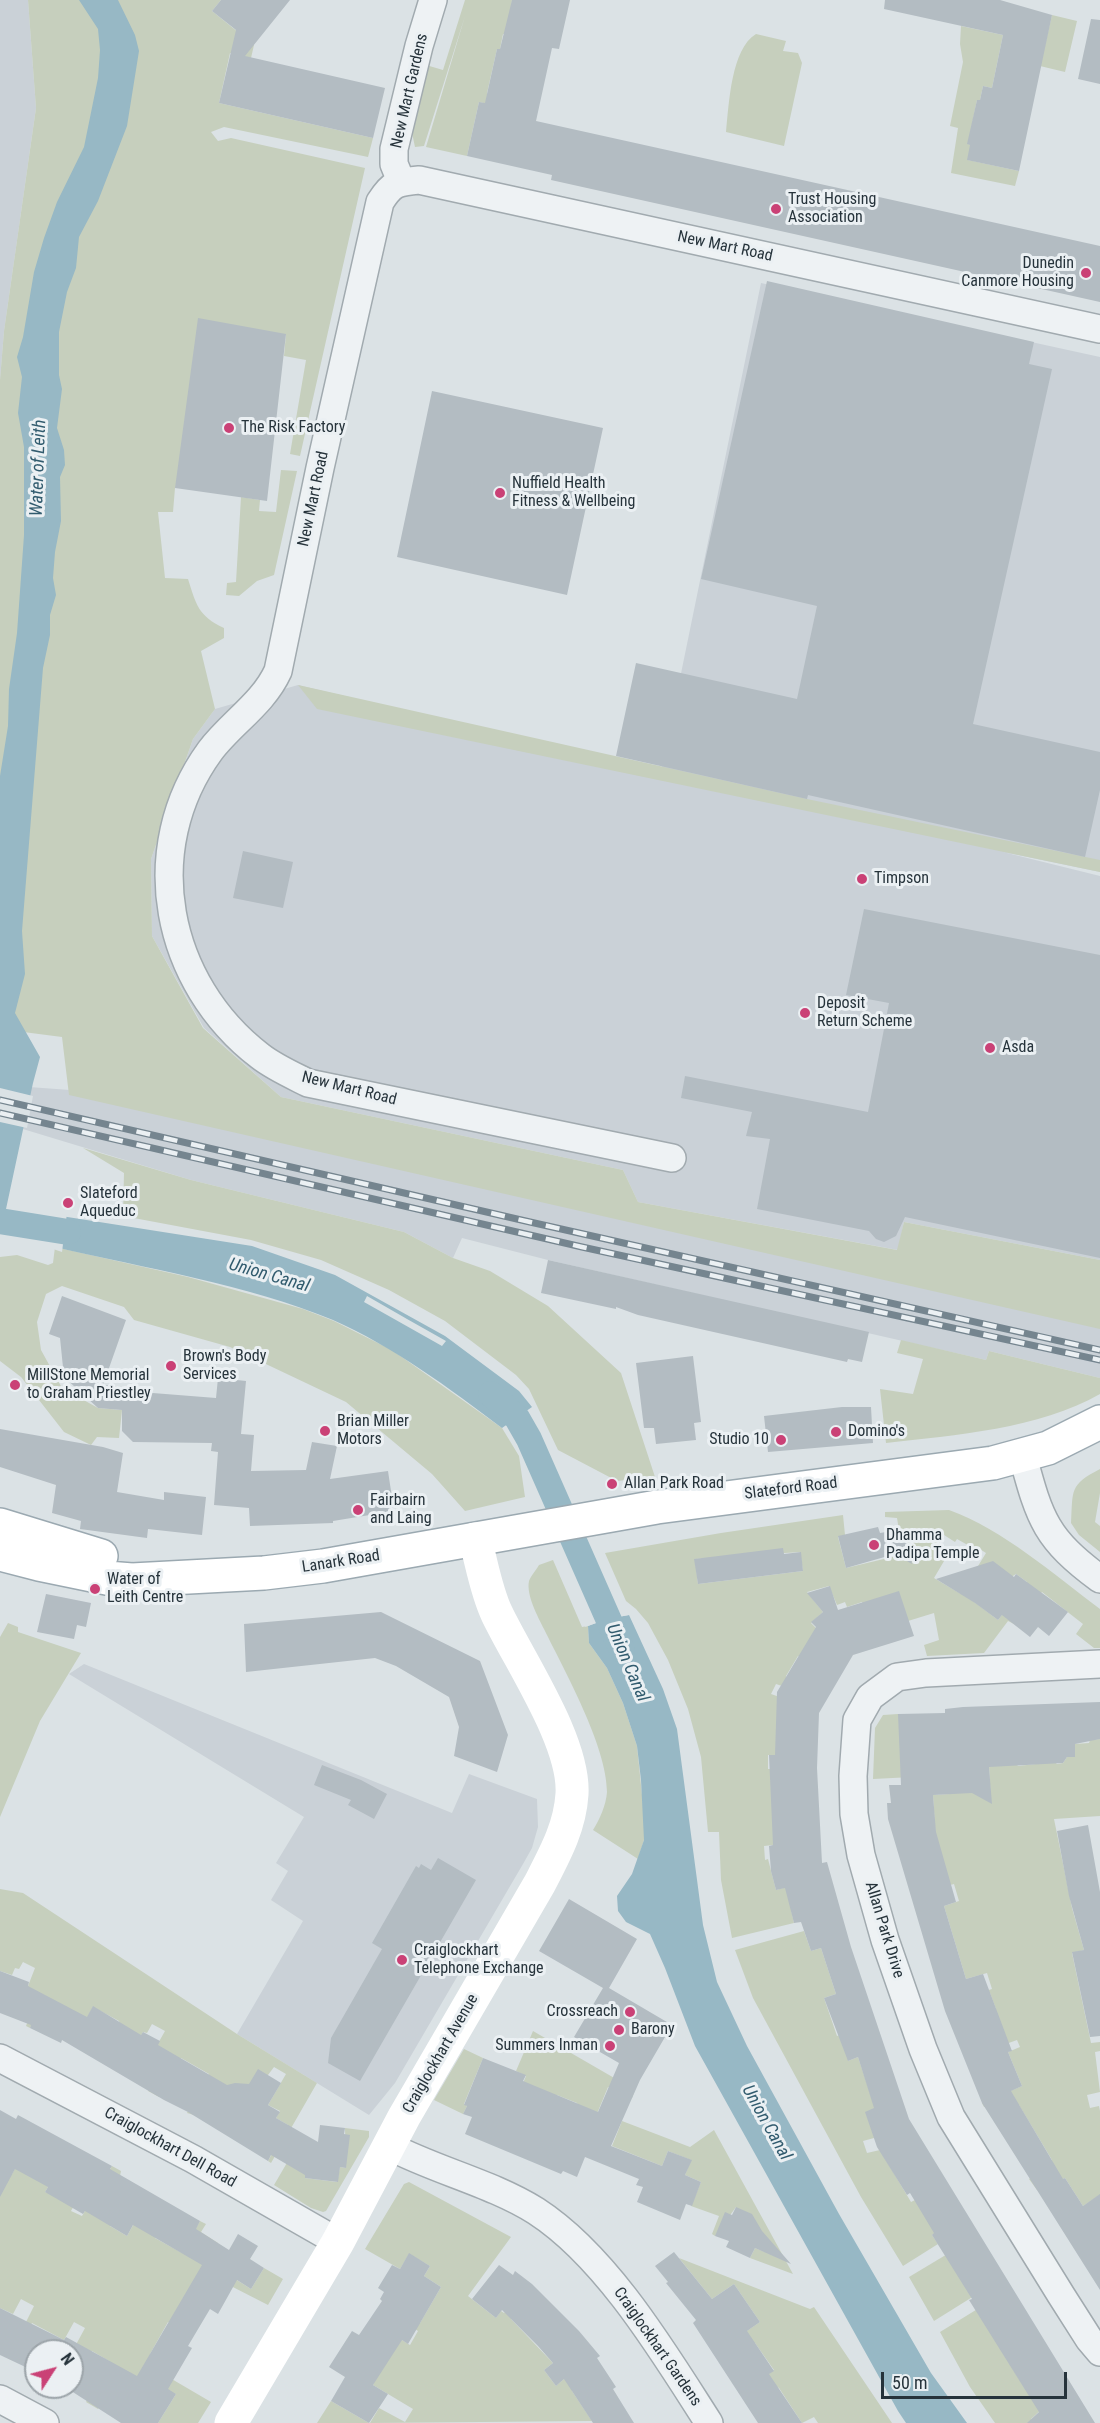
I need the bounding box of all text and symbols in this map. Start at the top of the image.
street label: New Mart Gardens [387,32,433,150]
place label: Trust Housing Association [788,190,876,228]
marker: Trust Housing Association [769,202,783,216]
street label: New Mart Road [676,228,774,266]
place label: Dunedin Canmore Housing [961,254,1074,292]
marker: Dunedin Canmore Housing [1079,266,1093,280]
place label: The Risk Factory [241,418,345,438]
water label: Water of Leith [27,419,51,517]
marker: The Risk Factory [222,421,236,435]
street label: New Mart Road [295,450,333,548]
place label: Nuffield Health Fitness & Wellbeing [512,474,635,512]
marker: Nuffield Health Fitness & Wellbeing [493,486,507,500]
place label: Timpson [874,869,929,889]
marker: Timpson [855,872,869,886]
place label: Deposit Return Scheme [817,994,912,1032]
marker: Deposit Return Scheme [798,1006,812,1020]
place label: Asda [1002,1038,1034,1058]
marker: Asda [983,1041,997,1055]
street label: New Mart Road [300,1068,398,1110]
place label: Slateford Aqueduc [80,1184,138,1222]
marker: Slateford Aqueduc [61,1196,75,1210]
water label: Union Canal [226,1254,312,1298]
place label: Brown's Body Services [183,1347,266,1385]
marker: Brown's Body Services [164,1359,178,1373]
place label: MillStone Memorial to Graham Priestley [27,1366,151,1404]
marker: MillStone Memorial to Graham Priestley [8,1378,22,1392]
place label: Brian Miller Motors [337,1412,409,1450]
place label: Domino's [848,1422,905,1442]
marker: Brian Miller Motors [318,1424,332,1438]
marker: Domino's [829,1425,843,1439]
place label: Studio 10 [709,1430,769,1450]
marker: Studio 10 [774,1433,788,1447]
place label: Allan Park Road [624,1474,724,1494]
street label: Slateford Road [743,1474,839,1504]
marker: Allan Park Road [605,1477,619,1491]
place label: Fairbairn and Laing [370,1491,432,1529]
marker: Fairbairn and Laing [351,1503,365,1517]
place label: Dhamma Padipa Temple [886,1526,979,1564]
marker: Dhamma Padipa Temple [867,1538,881,1552]
street label: Lanark Road [301,1546,381,1578]
place label: Water of Leith Centre [107,1570,183,1608]
marker: Water of Leith Centre [88,1582,102,1596]
water label: Union Canal [601,1621,653,1705]
street label: Allan Park Drive [860,1879,908,1981]
place label: Craiglockhart Telephone Exchange [414,1941,544,1979]
marker: Craiglockhart Telephone Exchange [395,1953,409,1967]
street label: Craiglockhart Avenue [399,1991,483,2117]
place label: Crossreach [547,2002,618,2022]
marker: Crossreach [623,2005,637,2019]
place label: Barony [631,2020,675,2040]
marker: Barony [612,2023,626,2037]
place label: Summers Inman [495,2036,598,2056]
marker: Summers Inman [603,2039,617,2053]
water label: Union Canal [737,2082,795,2164]
street label: Craiglockhart Dell Road [101,2104,239,2192]
street label: Craiglockhart Gardens [609,2284,705,2410]
north arrow [24,2339,84,2399]
text: N [57,2350,78,2369]
scale bar [884,2360,1070,2398]
text: 50 m [892,2372,927,2393]

